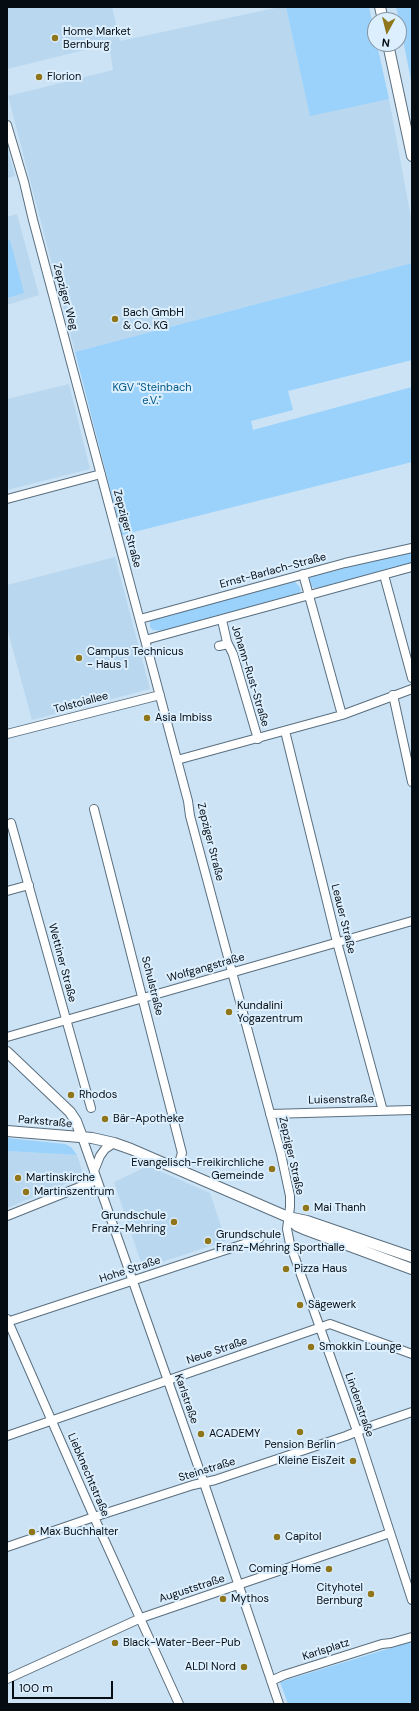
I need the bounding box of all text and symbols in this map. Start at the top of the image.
north arrow [367,12,407,52]
place label: Home Market Bernburg [63,25,131,51]
marker: Home Market Bernburg [50,33,60,43]
text: N [381,35,390,50]
place label: Florion [47,70,81,84]
marker: Florion [34,72,44,82]
street label: Zepziger Weg [50,262,80,332]
place label: Bach GmbH & Co. KG [123,306,184,332]
marker: Bach GmbH & Co. KG [110,314,120,324]
park label: KGV "Steinbach e.V." [112,381,192,407]
street label: Zepziger Straße [110,489,144,569]
street label: Ernst-Barlach-Straße [218,550,328,592]
street label: Johann-Rust-Straße [228,624,272,728]
place label: Campus Technicus - Haus 1 [87,645,183,671]
marker: Campus Technicus - Haus 1 [74,653,84,663]
street label: Tolstoiallee [52,689,110,717]
place label: Asia Imbiss [155,711,212,725]
marker: Asia Imbiss [142,713,152,723]
street label: Zepziger Straße [194,802,226,882]
street label: Leauer Straße [328,883,358,955]
street label: Wettiner Straße [45,922,79,1004]
street label: Wolfgangstraße [166,951,246,985]
street label: Schulstraße [138,955,166,1017]
place label: Kundalini Yogazentrum [237,999,303,1025]
marker: Kundalini Yogazentrum [224,1007,234,1017]
place label: Rhodos [79,1088,117,1102]
marker: Rhodos [66,1090,76,1100]
street label: Luisenstraße [308,1093,374,1107]
place label: Bär-Apotheke [113,1112,184,1126]
street label: Parkstraße [17,1113,73,1131]
marker: Bär-Apotheke [100,1114,110,1124]
street label: Zepziger Straße [276,1116,306,1196]
place label: Evangelisch-Freikirchliche Gemeinde [131,1156,264,1182]
marker: Evangelisch-Freikirchliche Gemeinde [267,1164,277,1174]
place label: Martinskirche [26,1171,95,1185]
marker: Martinskirche [13,1173,23,1183]
place label: Martinszentrum [34,1185,114,1199]
marker: Martinszentrum [21,1187,31,1197]
place label: Mai Thanh [314,1201,366,1215]
marker: Mai Thanh [301,1203,311,1213]
place label: Grundschule Franz-Mehring [92,1209,166,1235]
marker: Grundschule Franz-Mehring [169,1217,179,1227]
place label: Grundschule Franz-Mehring Sporthalle [216,1228,345,1254]
marker: Grundschule Franz-Mehring Sporthalle [203,1236,213,1246]
street label: Hohe Straße [98,1254,162,1286]
place label: Pizza Haus [294,1262,347,1276]
marker: Pizza Haus [281,1264,291,1274]
place label: Sägewerk [308,1298,356,1312]
marker: Sägewerk [295,1300,305,1310]
street label: Neue Straße [185,1334,249,1368]
place label: Smokkin Lounge [319,1340,402,1354]
marker: Smokkin Lounge [306,1342,316,1352]
street label: Lindenstraße [342,1371,376,1439]
street label: Karlstraße [171,1372,201,1426]
place label: ACADEMY [209,1427,260,1441]
marker: Pension Berlin [295,1427,305,1437]
marker: ACADEMY [196,1429,206,1439]
street label: Liebknechtstraße [64,1431,112,1519]
place label: Pension Berlin [265,1438,335,1452]
place label: Kleine EisZeit [278,1454,345,1468]
street label: Steinstraße [177,1455,237,1485]
marker: Kleine EisZeit [348,1456,358,1466]
place label: Max Buchhalter [40,1525,118,1539]
marker: Max Buchhalter [27,1527,37,1537]
place label: Capitol [285,1530,322,1544]
marker: Capitol [272,1532,282,1542]
place label: Coming Home [249,1562,321,1576]
marker: Coming Home [324,1564,334,1574]
street label: Auguststraße [157,1572,227,1606]
place label: Cityhotel Bernburg [316,1581,363,1607]
marker: Cityhotel Bernburg [366,1589,376,1599]
place label: Mythos [231,1592,269,1606]
marker: Mythos [218,1594,228,1604]
place label: Black-Water-Beer-Pub [123,1636,241,1650]
street label: Karlsplatz [301,1636,351,1664]
marker: Black-Water-Beer-Pub [110,1638,120,1648]
place label: ALDI Nord [185,1660,236,1674]
marker: ALDI Nord [239,1662,249,1672]
scale bar [14,1673,115,1699]
text: 100 m [19,1680,53,1696]

